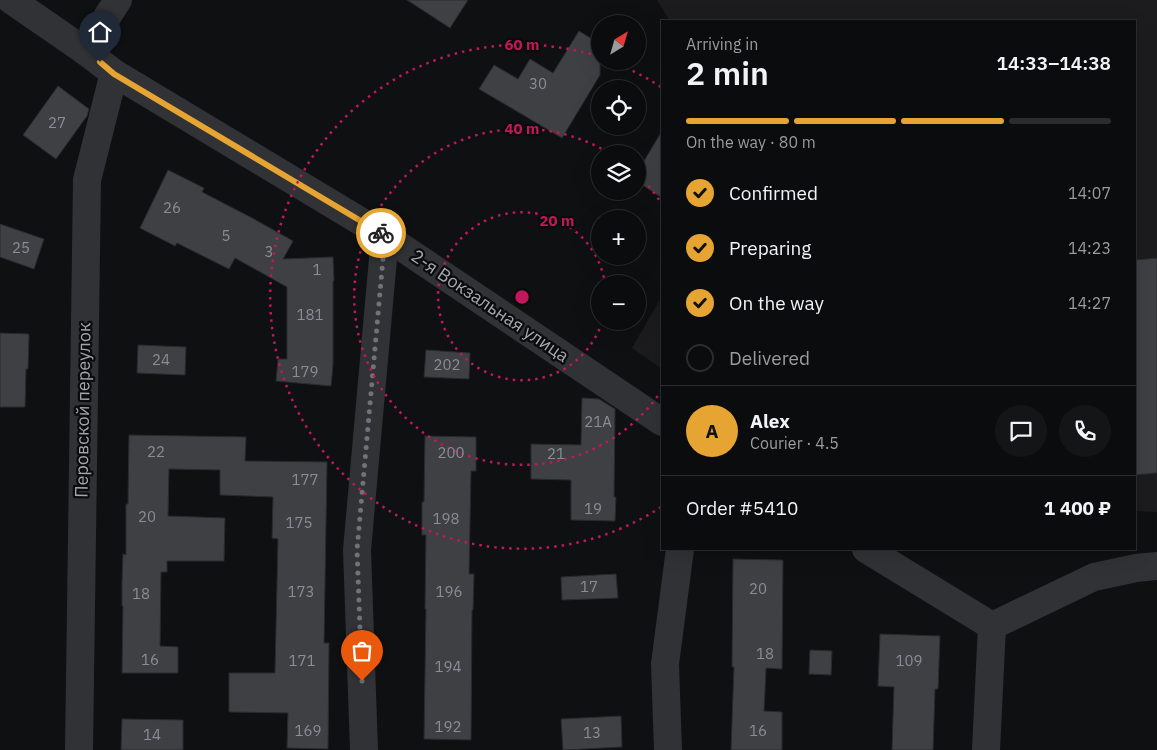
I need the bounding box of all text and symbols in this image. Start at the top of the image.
pin [79,11,121,62]
north arrow [591,15,646,70]
map controls [591,15,646,330]
icon: home [86,18,114,46]
text: Arriving in [686,34,758,54]
text: 60 m [505,35,539,54]
text: 14:33–14:38 [997,51,1111,75]
text: 2 min [686,52,769,94]
house number: 30 [529,74,547,93]
button: locate [591,80,646,135]
house number: 27 [48,113,66,132]
text: 40 m [505,119,539,138]
text: On the way · 80 m [686,132,816,152]
button: layers [591,145,646,200]
icon: check [686,179,714,207]
text: Confirmed [729,181,818,205]
text: 14:07 [1068,183,1111,203]
house number: 26 [163,198,181,217]
courier [356,208,406,258]
button: + [591,210,646,265]
text: 20 m [540,211,574,230]
icon: bike [367,219,395,247]
house number: 5 [221,226,231,245]
icon: check [686,234,714,262]
text: Preparing [729,236,811,260]
house number: 25 [12,238,30,257]
text: 14:23 [1068,238,1111,258]
house number: 3 [264,242,274,261]
street label: 2-я Вокзальная улица [407,244,574,367]
house number: 1 [312,260,322,279]
button: − [591,275,646,330]
centre of rings [513,288,531,306]
icon: check [686,289,714,317]
text: On the way [729,291,824,315]
text: 14:27 [1068,293,1111,313]
house number: 181 [296,305,324,324]
street label: Перовской переулок [69,322,96,498]
text: Delivered [729,346,810,370]
house number: 24 [152,350,170,369]
house number: 202 [433,355,461,374]
house number: 179 [291,362,319,381]
button: chat [995,405,1047,457]
button: phone [1059,405,1111,457]
text: Alex [750,409,790,433]
house number: 21А [584,412,612,431]
text: A [705,419,719,443]
text: Courier · 4.5 [750,433,839,453]
house number: 22 [147,442,165,461]
house number: 200 [437,443,465,462]
house number: 21 [547,444,565,463]
house number: 177 [291,470,319,489]
text: Order #5410 [686,496,798,520]
text: 1 400 ₽ [1044,496,1111,520]
house number: 19 [584,499,602,518]
house number: 20 [138,507,156,526]
house number: 198 [432,509,460,528]
house number: 175 [285,513,313,532]
house number: 17 [580,577,598,596]
house number: 20 [749,579,767,598]
house number: 173 [287,582,315,601]
house number: 196 [435,582,463,601]
house number: 18 [132,584,150,603]
pin [341,630,383,681]
icon: bag [348,637,376,665]
house number: 18 [756,644,774,663]
house number: 16 [141,650,159,669]
house number: 171 [288,651,316,670]
house number: 109 [895,651,923,670]
house number: 194 [434,657,462,676]
house number: 192 [434,717,462,736]
house number: 169 [294,721,322,740]
house number: 16 [749,721,767,740]
house number: 13 [583,723,601,742]
house number: 14 [143,725,161,744]

